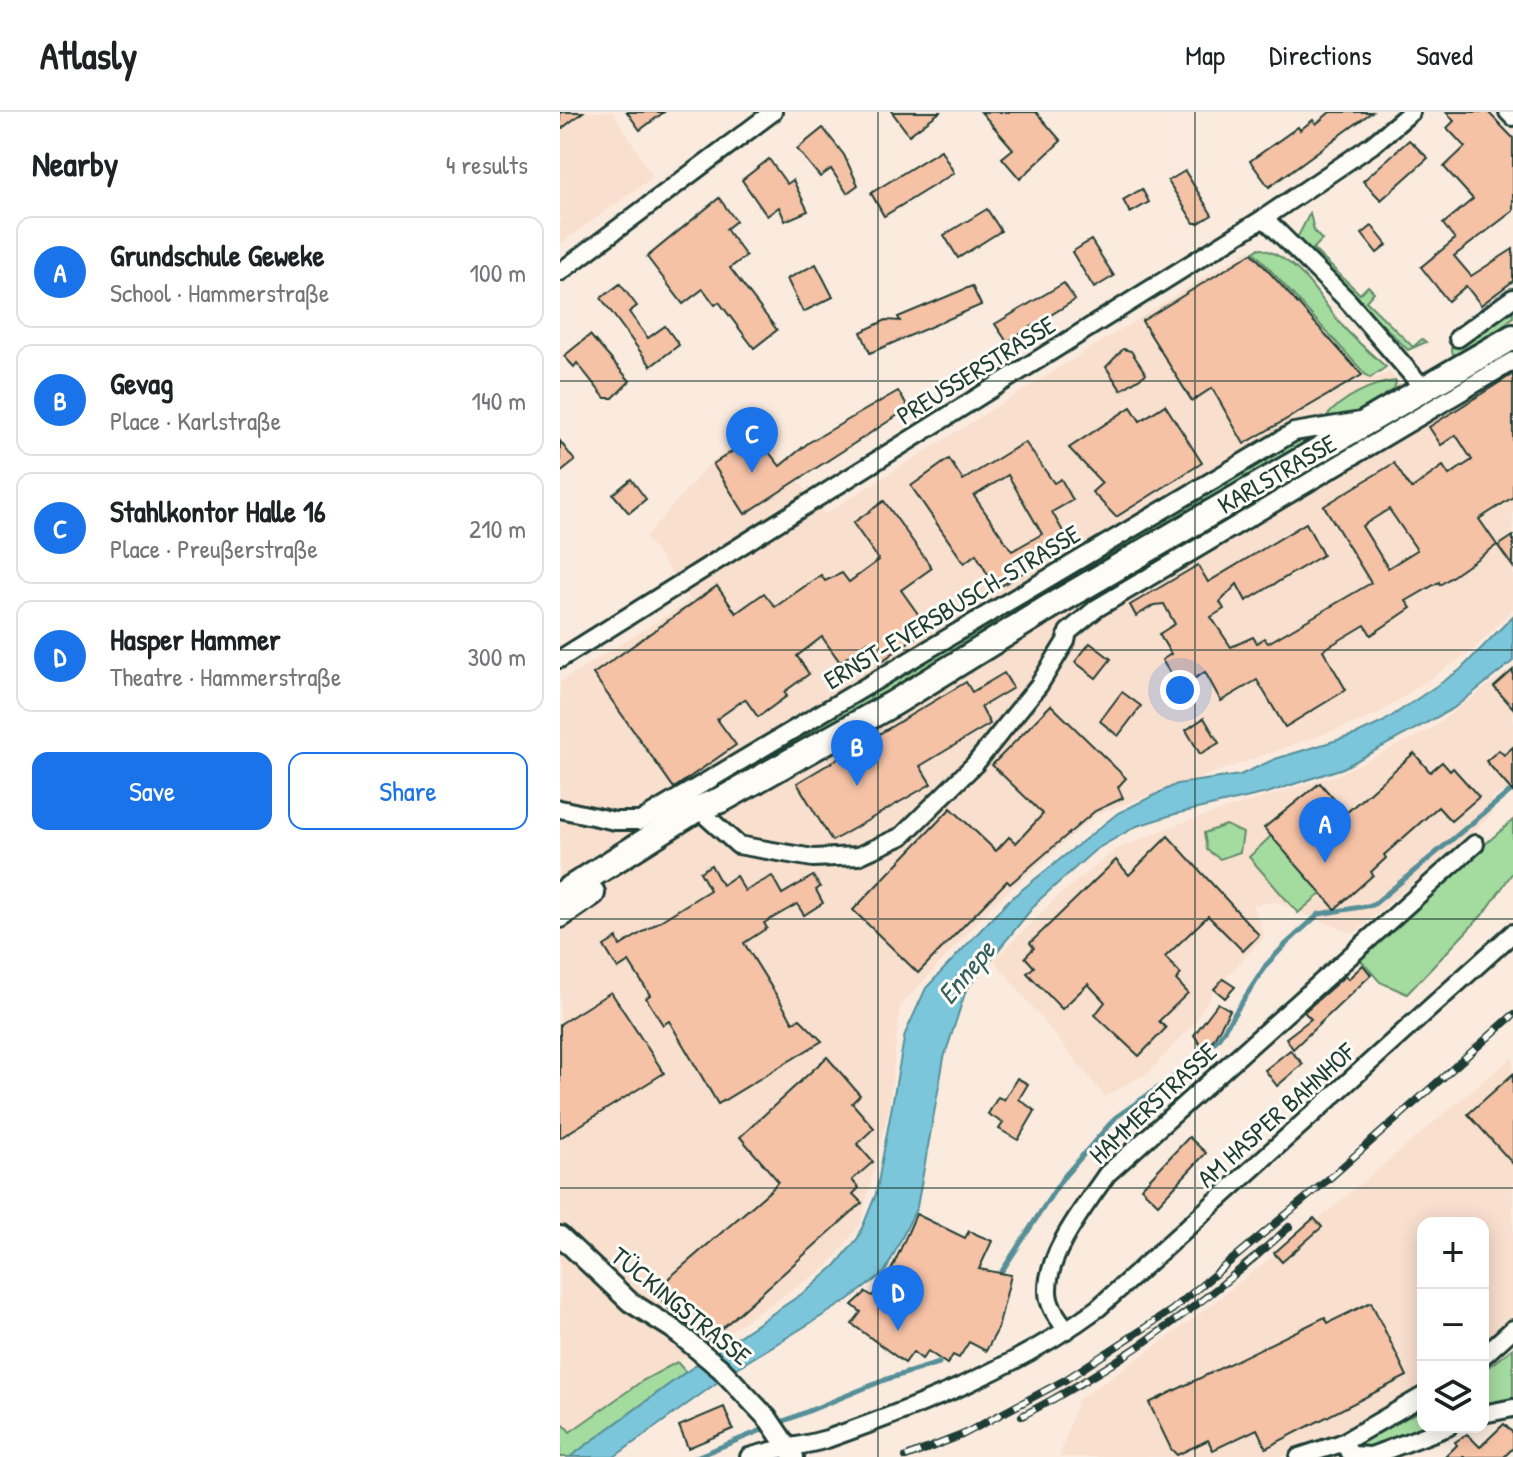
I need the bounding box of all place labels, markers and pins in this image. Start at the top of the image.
pin: C [726,407,778,473]
pin: B [831,720,883,786]
pin: A [1299,797,1351,863]
pin: D [872,1265,924,1331]

